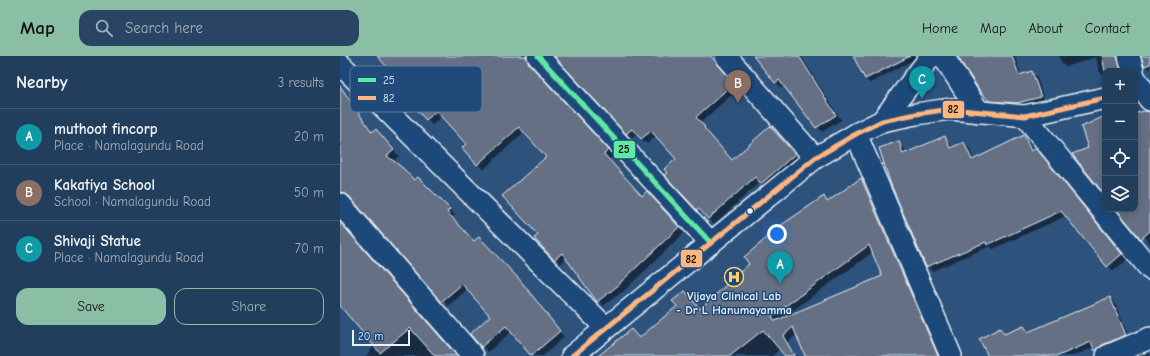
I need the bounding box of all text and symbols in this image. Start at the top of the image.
search box [79,10,359,46]
text: Map [20,17,55,39]
icon: search [93,17,115,39]
text: Search here [125,19,203,37]
text: Home [922,20,958,37]
text: Map [980,20,1006,37]
text: About [1028,20,1063,37]
text: Contact [1085,20,1130,37]
legend [350,66,482,112]
pin: C [909,66,935,99]
map controls [1102,68,1138,212]
button: + [1102,68,1138,104]
pin: B [725,70,751,103]
text: Nearby [16,73,67,92]
text: 25 [383,74,395,87]
text: 3 results [278,75,324,90]
text: 82 [383,92,395,105]
line badge: 82 [942,100,965,119]
text: 82 [947,103,959,116]
button: − [1102,104,1138,140]
text: muthoot fincorp [54,120,158,138]
text: A [25,129,33,144]
text: 20 m [294,129,324,144]
text: Place · Namalagundu Road [54,138,204,153]
line badge: 25 [613,140,636,159]
button: locate [1102,140,1138,176]
text: 25 [618,143,630,156]
text: Kakatiya School [54,176,155,194]
button: layers [1102,176,1138,212]
text: B [25,185,33,200]
text: 50 m [294,185,324,200]
text: School · Namalagundu Road [54,194,211,209]
unlabelled marker [745,206,755,216]
your location [767,224,787,244]
text: Shivaji Statue [54,232,141,250]
text: C [25,241,33,256]
text: 70 m [295,241,324,256]
line badge: 82 [680,249,703,268]
text: Place · Namalagundu Road [54,250,204,265]
pin: A [767,251,793,284]
text: 82 [685,253,697,266]
hospital icon: Vijaya Clinical Lab - Dr L Hanumayamma [723,266,745,288]
button: Save [16,288,166,325]
button: Share [174,288,324,325]
place label: Vijaya Clinical Lab - Dr L Hanumayamma [676,289,792,317]
scale bar [352,328,410,347]
text: 20 m [358,330,383,343]

